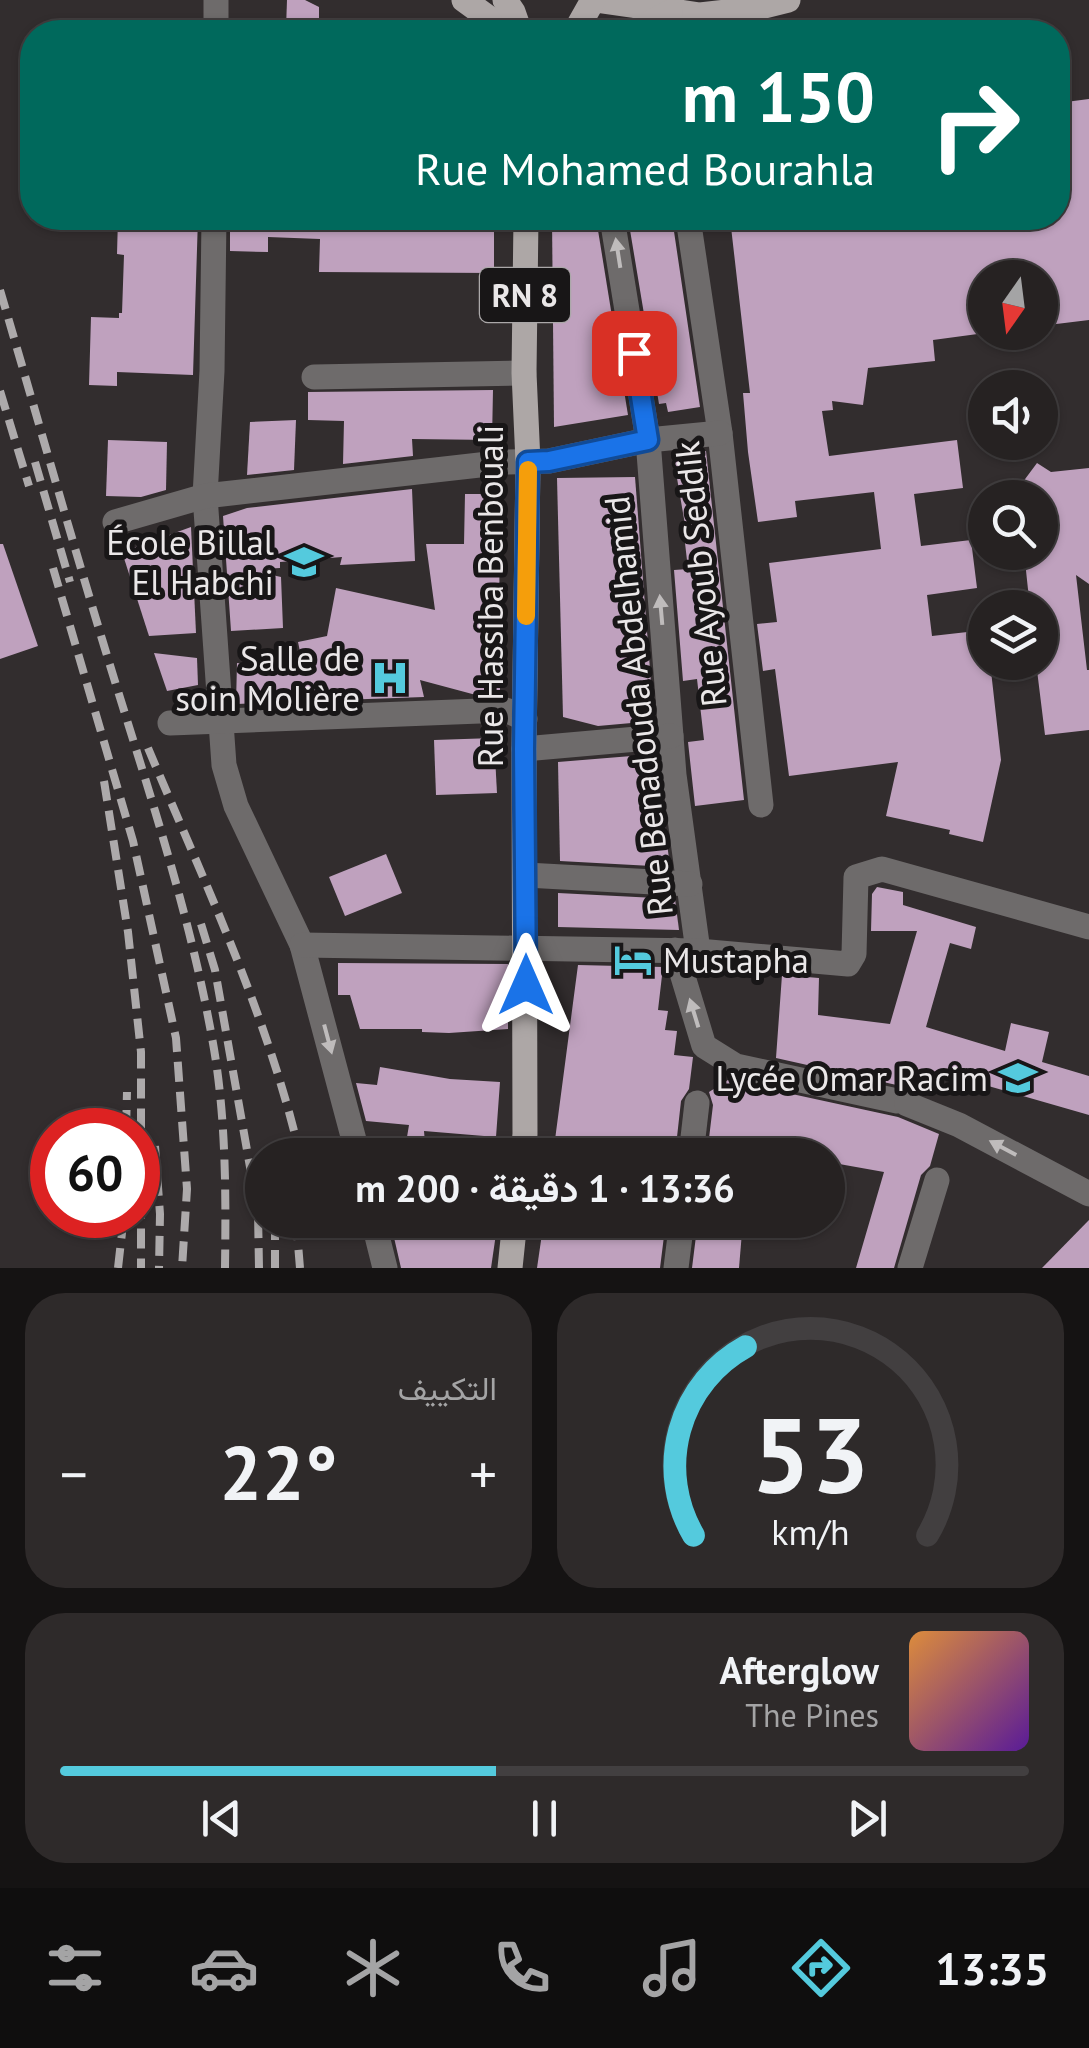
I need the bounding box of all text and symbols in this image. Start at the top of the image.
text: 150 m [682,51,875,141]
icon: right [910,60,1040,190]
text: Rue Mohamed Bourahla [415,139,875,197]
one-way arrow [610,237,625,269]
north arrow [968,260,1058,350]
map controls [968,260,1058,680]
road number: RN 8 [480,268,570,322]
pin [592,311,677,396]
icon: arrive [607,326,662,381]
button: sound [968,370,1058,460]
street label: Rue Hassiba Benbouali [467,425,513,767]
street label: Rue Ayoub Seddik [663,439,737,709]
button: search [968,480,1058,570]
street label: Rue Benadouda Abdelhamid [593,494,683,918]
place label: École Billal El Habchi [106,519,274,605]
school or university icon: École Billal El Habchi [283,541,325,583]
button: layers [968,590,1058,680]
one-way arrow [653,594,669,626]
place label: Salle de soin Molière [175,635,360,721]
hospital icon: Salle de soin Molière [369,657,411,699]
position arrow [474,933,578,1037]
place label: Mustapha [663,937,809,983]
hotel icon: Mustapha [612,939,654,981]
one-way arrow [685,997,700,1027]
one-way arrow [320,1024,336,1055]
place label: Lycée Omar Racim [716,1055,988,1101]
school or university icon: Lycée Omar Racim [997,1057,1039,1099]
speed limit sign: 60 [30,1108,160,1238]
one-way arrow [988,1140,1017,1157]
text: 13:36 · 1 دقيقة · 200 m [355,1163,735,1212]
text: التكييف [398,1367,497,1409]
text: 53 [752,1387,869,1522]
text: 22° [220,1424,337,1521]
text: − [60,1438,88,1509]
text: + [469,1438,497,1509]
text: km/h [771,1509,850,1555]
text: Afterglow [719,1645,879,1694]
text: The Pines [745,1694,879,1736]
icon: previous [194,1791,249,1846]
icon: pause [517,1791,572,1846]
icon: next [840,1791,895,1846]
icon: filters [40,1933,110,2003]
icon: car [189,1933,259,2003]
icon: climate [338,1933,408,2003]
icon: phone [487,1933,557,2003]
icon: music [637,1933,707,2003]
icon: directions [786,1933,856,2003]
text: 13:35 [935,1939,1049,1997]

